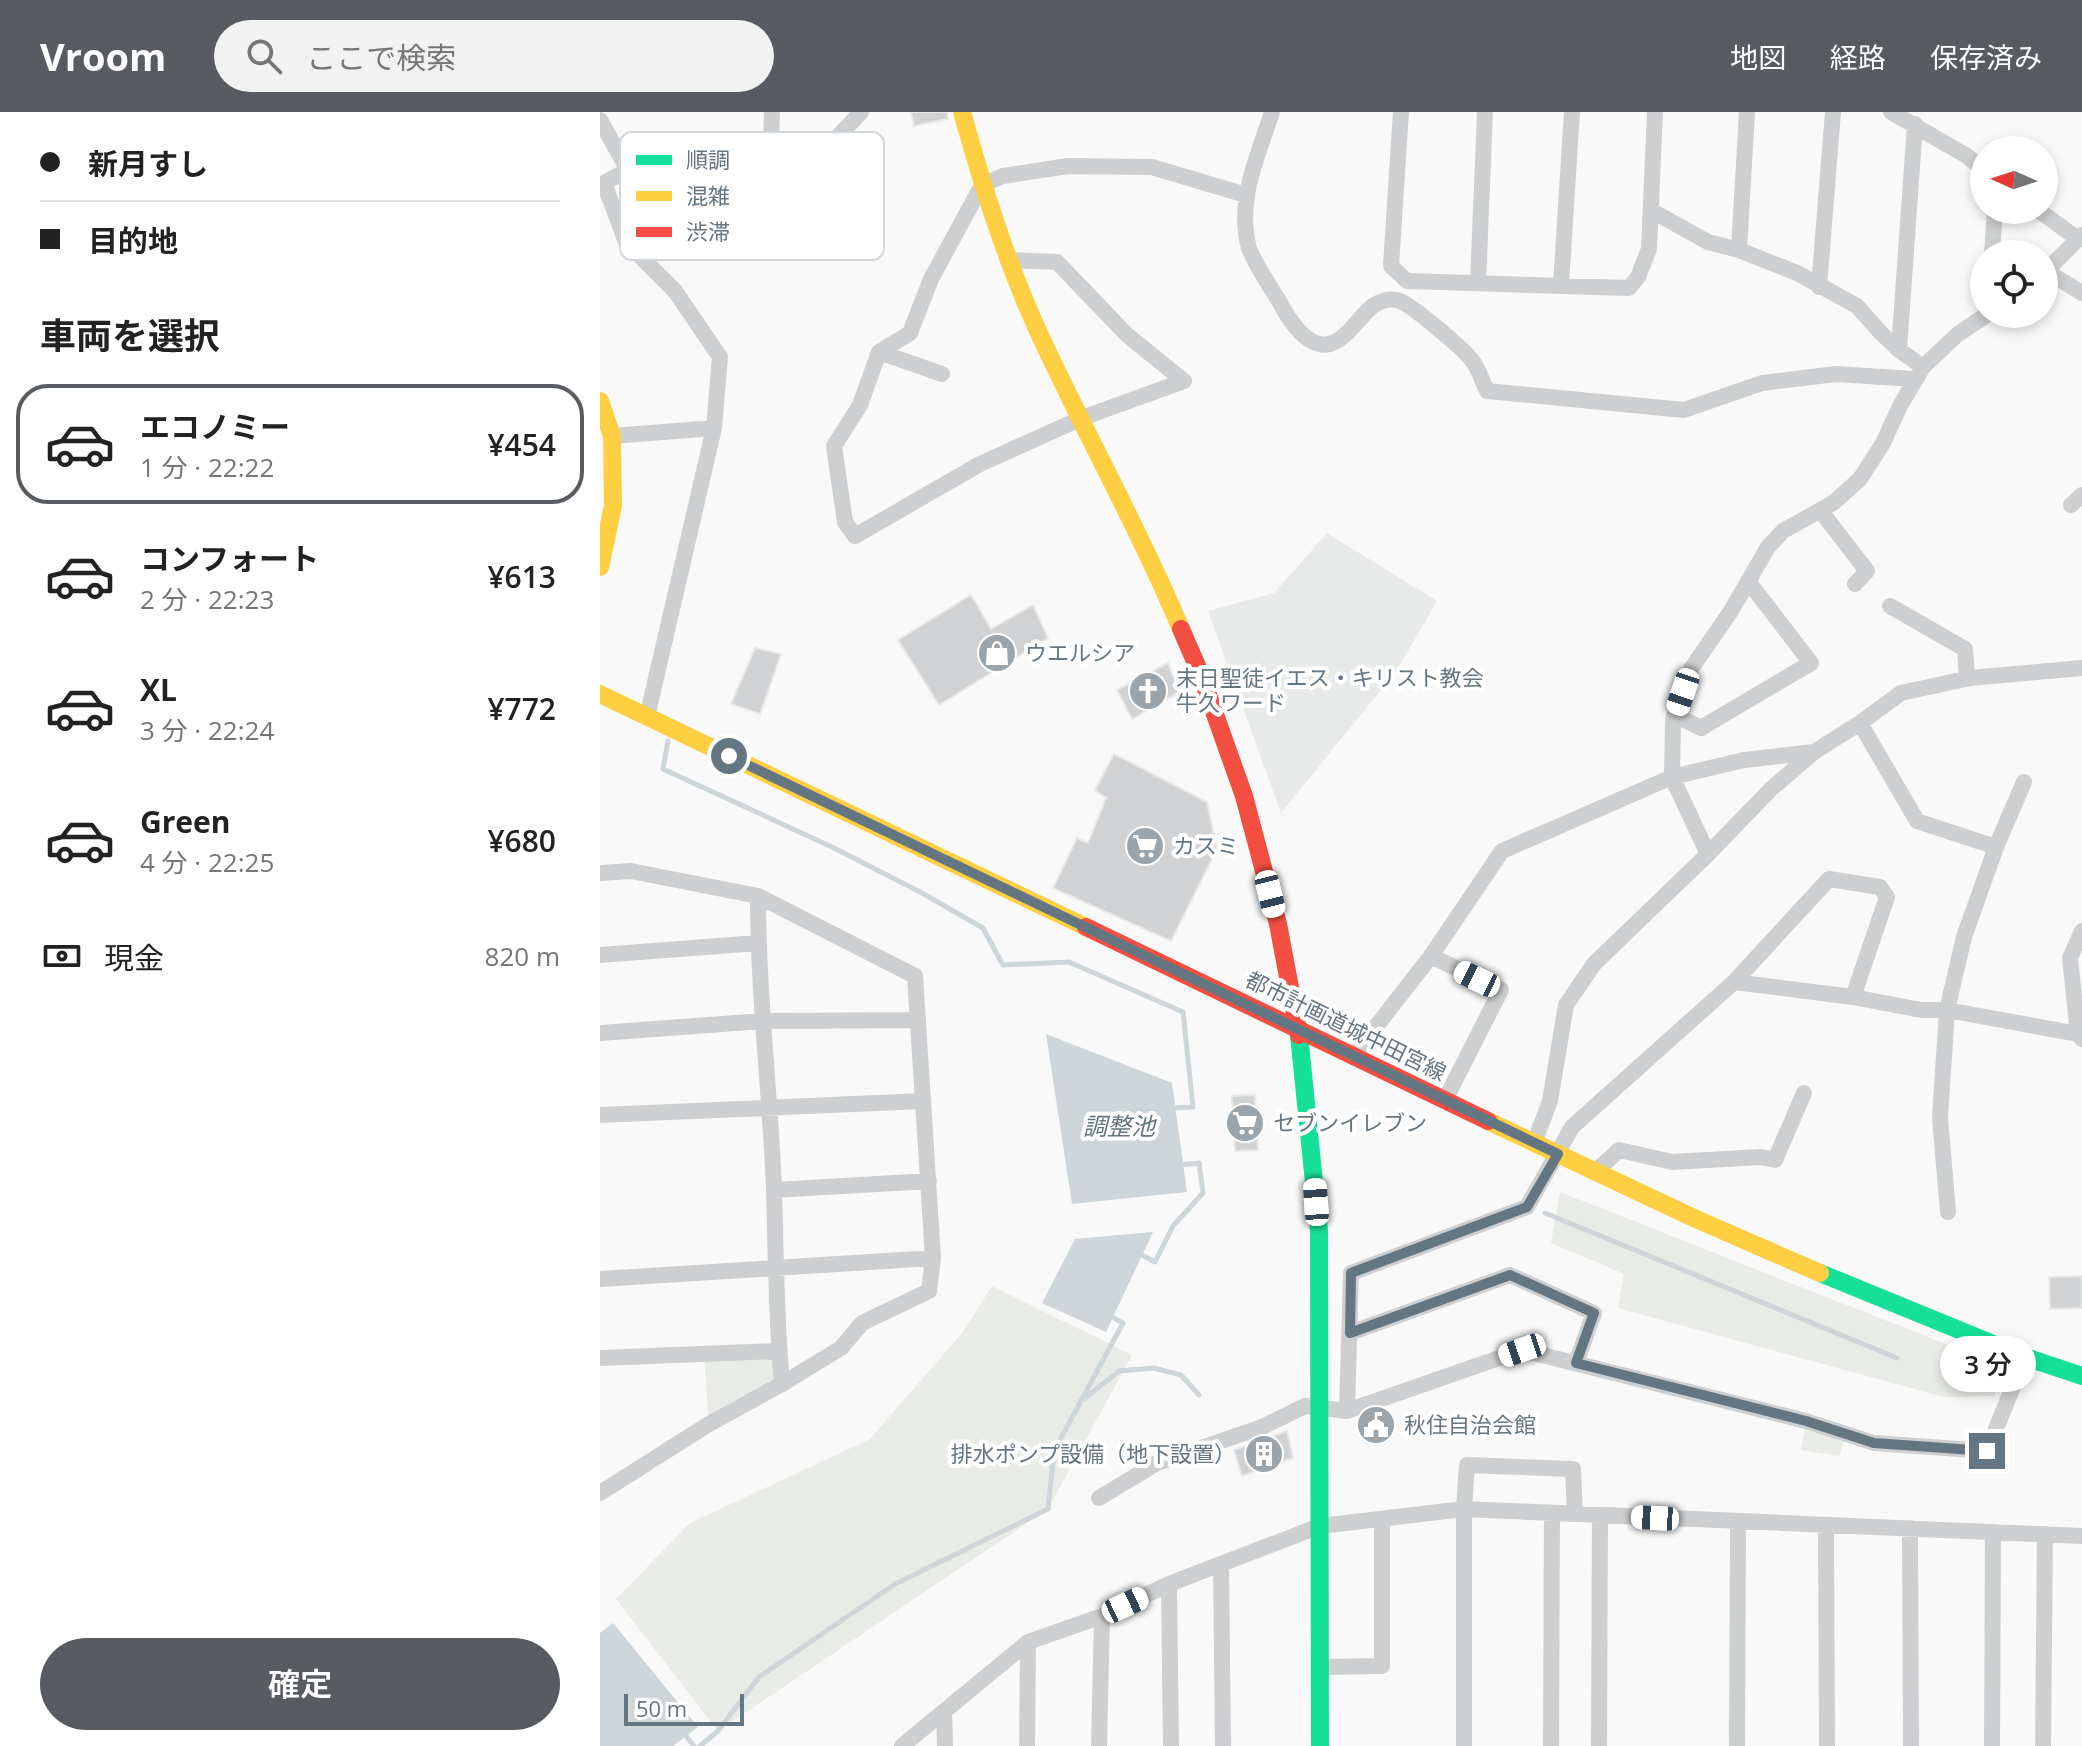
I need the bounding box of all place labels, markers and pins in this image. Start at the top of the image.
shop icon: ウエルシア [976,632,1018,674]
place label: ウエルシア [1025,637,1135,667]
place label: 末日聖徒イエス・キリスト教会 牛久ワード [1176,662,1484,717]
church icon: 末日聖徒イエス・キリスト教会 牛久ワード [1127,670,1169,712]
supermarket icon: カスミ [1124,825,1166,867]
place label: カスミ [1173,830,1239,860]
supermarket icon: セブンイレブン [1224,1102,1266,1144]
place label: セブンイレブン [1273,1107,1427,1137]
public building icon: 秋住自治会館 [1355,1404,1397,1446]
place label: 秋住自治会館 [1404,1409,1536,1439]
building icon: 排水ポンプ設備（地下設置） [1243,1433,1285,1475]
place label: 排水ポンプ設備（地下設置） [951,1438,1236,1468]

